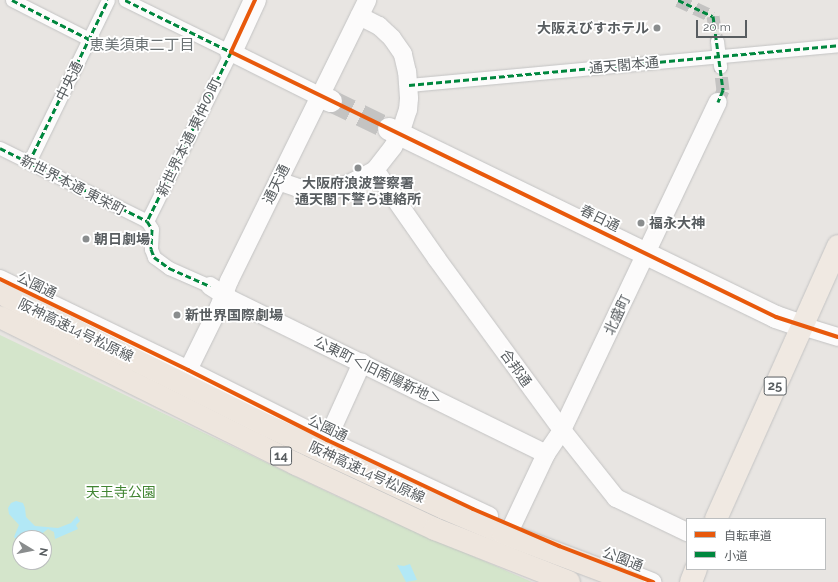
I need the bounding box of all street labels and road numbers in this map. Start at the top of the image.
street label: 通天閣本通 [588,54,660,76]
street label: 中央通 [52,58,86,104]
street label: 新世界本通 東仲の町 [153,75,225,199]
street label: 新世界本通 東栄町 [18,151,128,219]
street label: 通天通 [259,161,293,207]
street label: 春日通 [577,201,623,235]
street label: 公園通 [14,268,60,302]
street label: 北盛町 [601,292,633,338]
street label: 阪神高速14号松原線 [16,295,136,365]
street label: 公東町＜旧南陽新地＞ [311,333,445,409]
street label: 合邦通 [497,346,535,390]
road number: 25 [763,375,787,397]
street label: 公園通 [305,411,351,445]
street label: 阪神高速14号松原線 [307,438,427,506]
road number: 14 [270,445,292,467]
street label: 公園通 [600,544,646,574]

